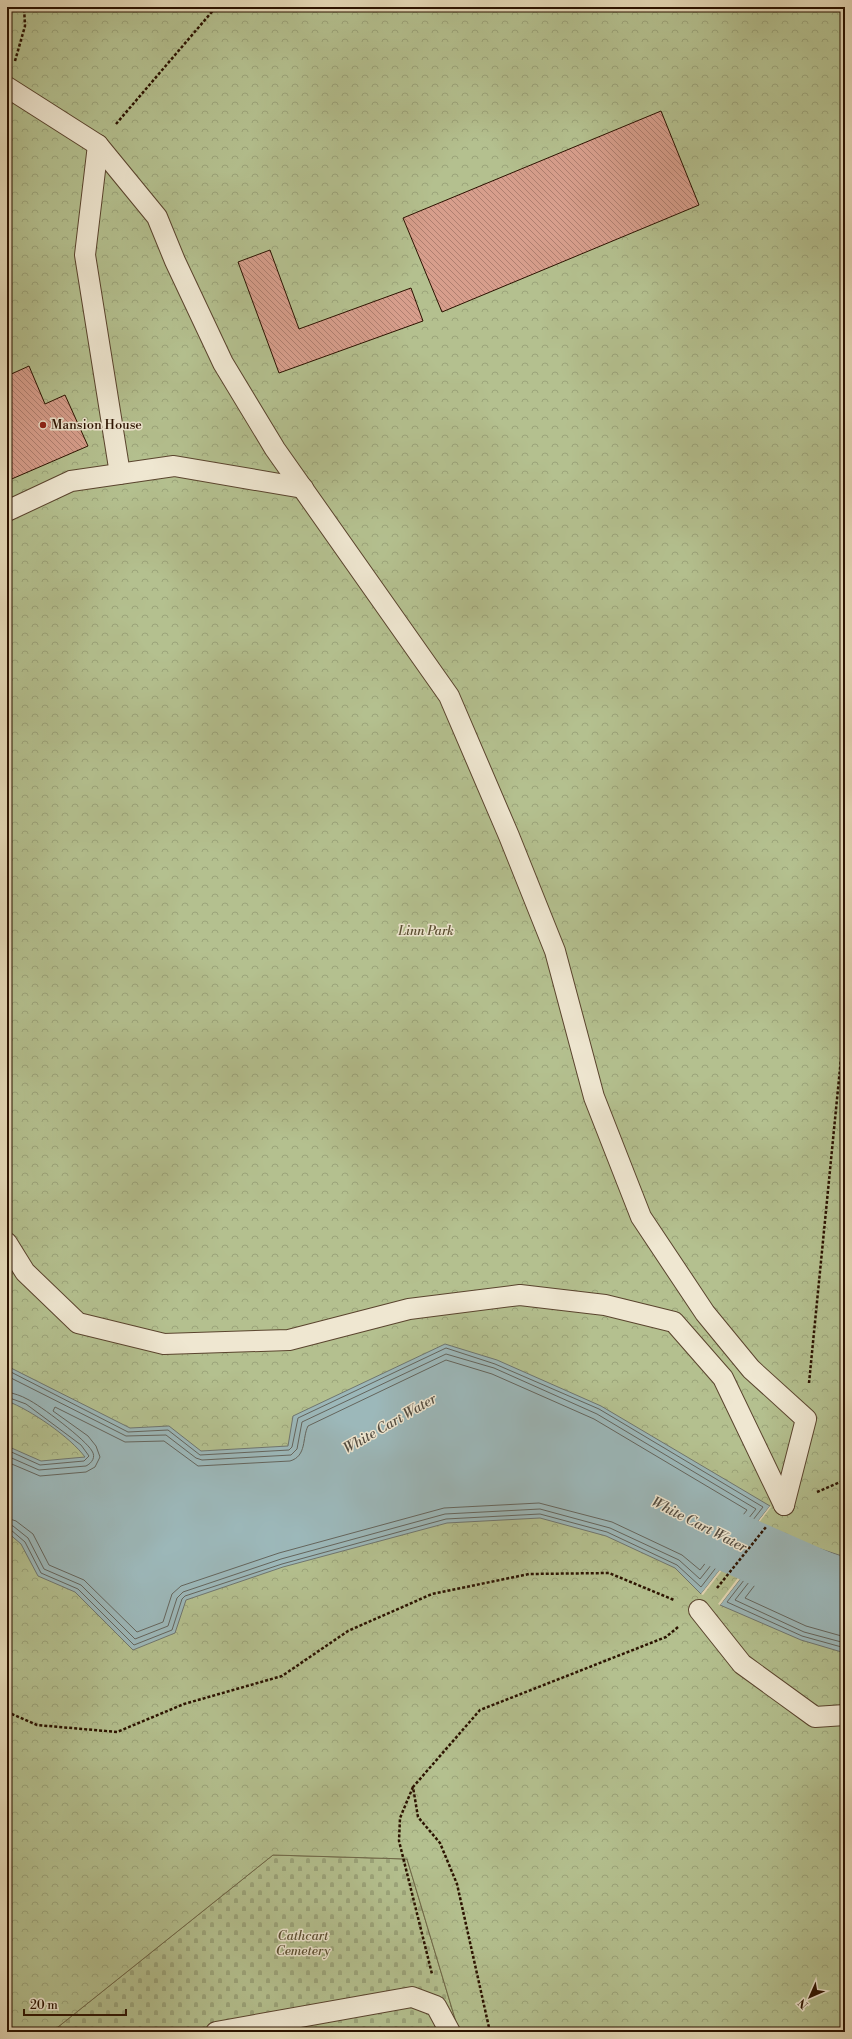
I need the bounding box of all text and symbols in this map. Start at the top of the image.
place label: Mansion House [51,417,142,433]
marker: Mansion House [38,420,48,430]
park label: Linn Park [397,923,454,939]
water label: White Cart Water [340,1390,441,1458]
water label: White Cart Water [648,1493,751,1557]
park label: Cathcart Cemetery [276,1928,330,1959]
north arrow [790,1977,830,2017]
scale bar [24,1991,126,2017]
text: N [795,1995,812,2011]
text: 20 m [30,1998,58,2013]

